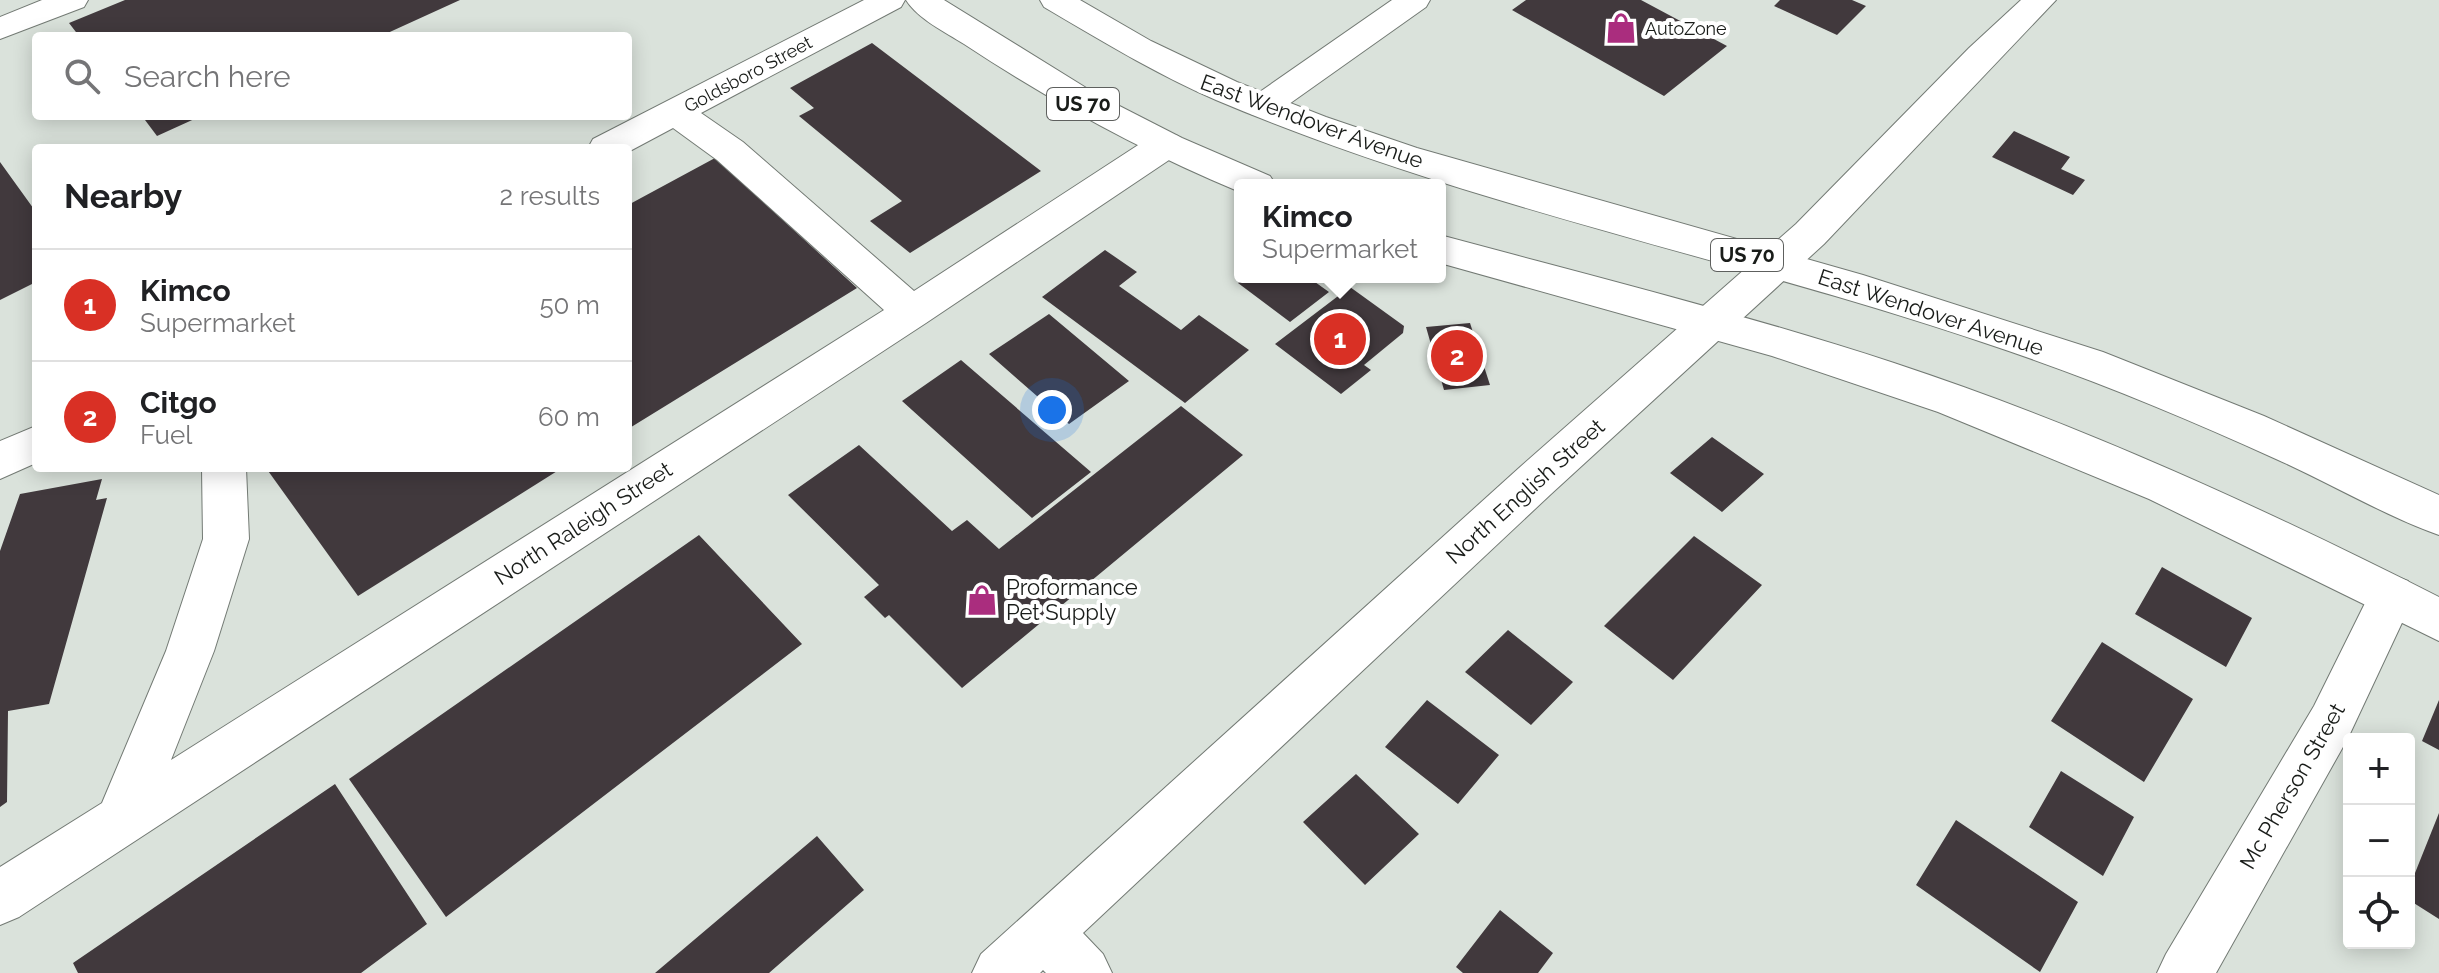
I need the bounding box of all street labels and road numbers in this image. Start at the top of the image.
street label: Goldsboro Street [681,32,815,116]
street label: East Wendover Avenue [1197,69,1427,173]
road number: US 70 [1047,88,1119,120]
road number: US 70 [1711,239,1783,271]
street label: East Wendover Avenue [1815,263,2047,361]
street label: North English Street [1441,413,1610,569]
street label: North Raleigh Street [489,456,677,590]
street label: Mc Pherson Street [2234,698,2350,874]

